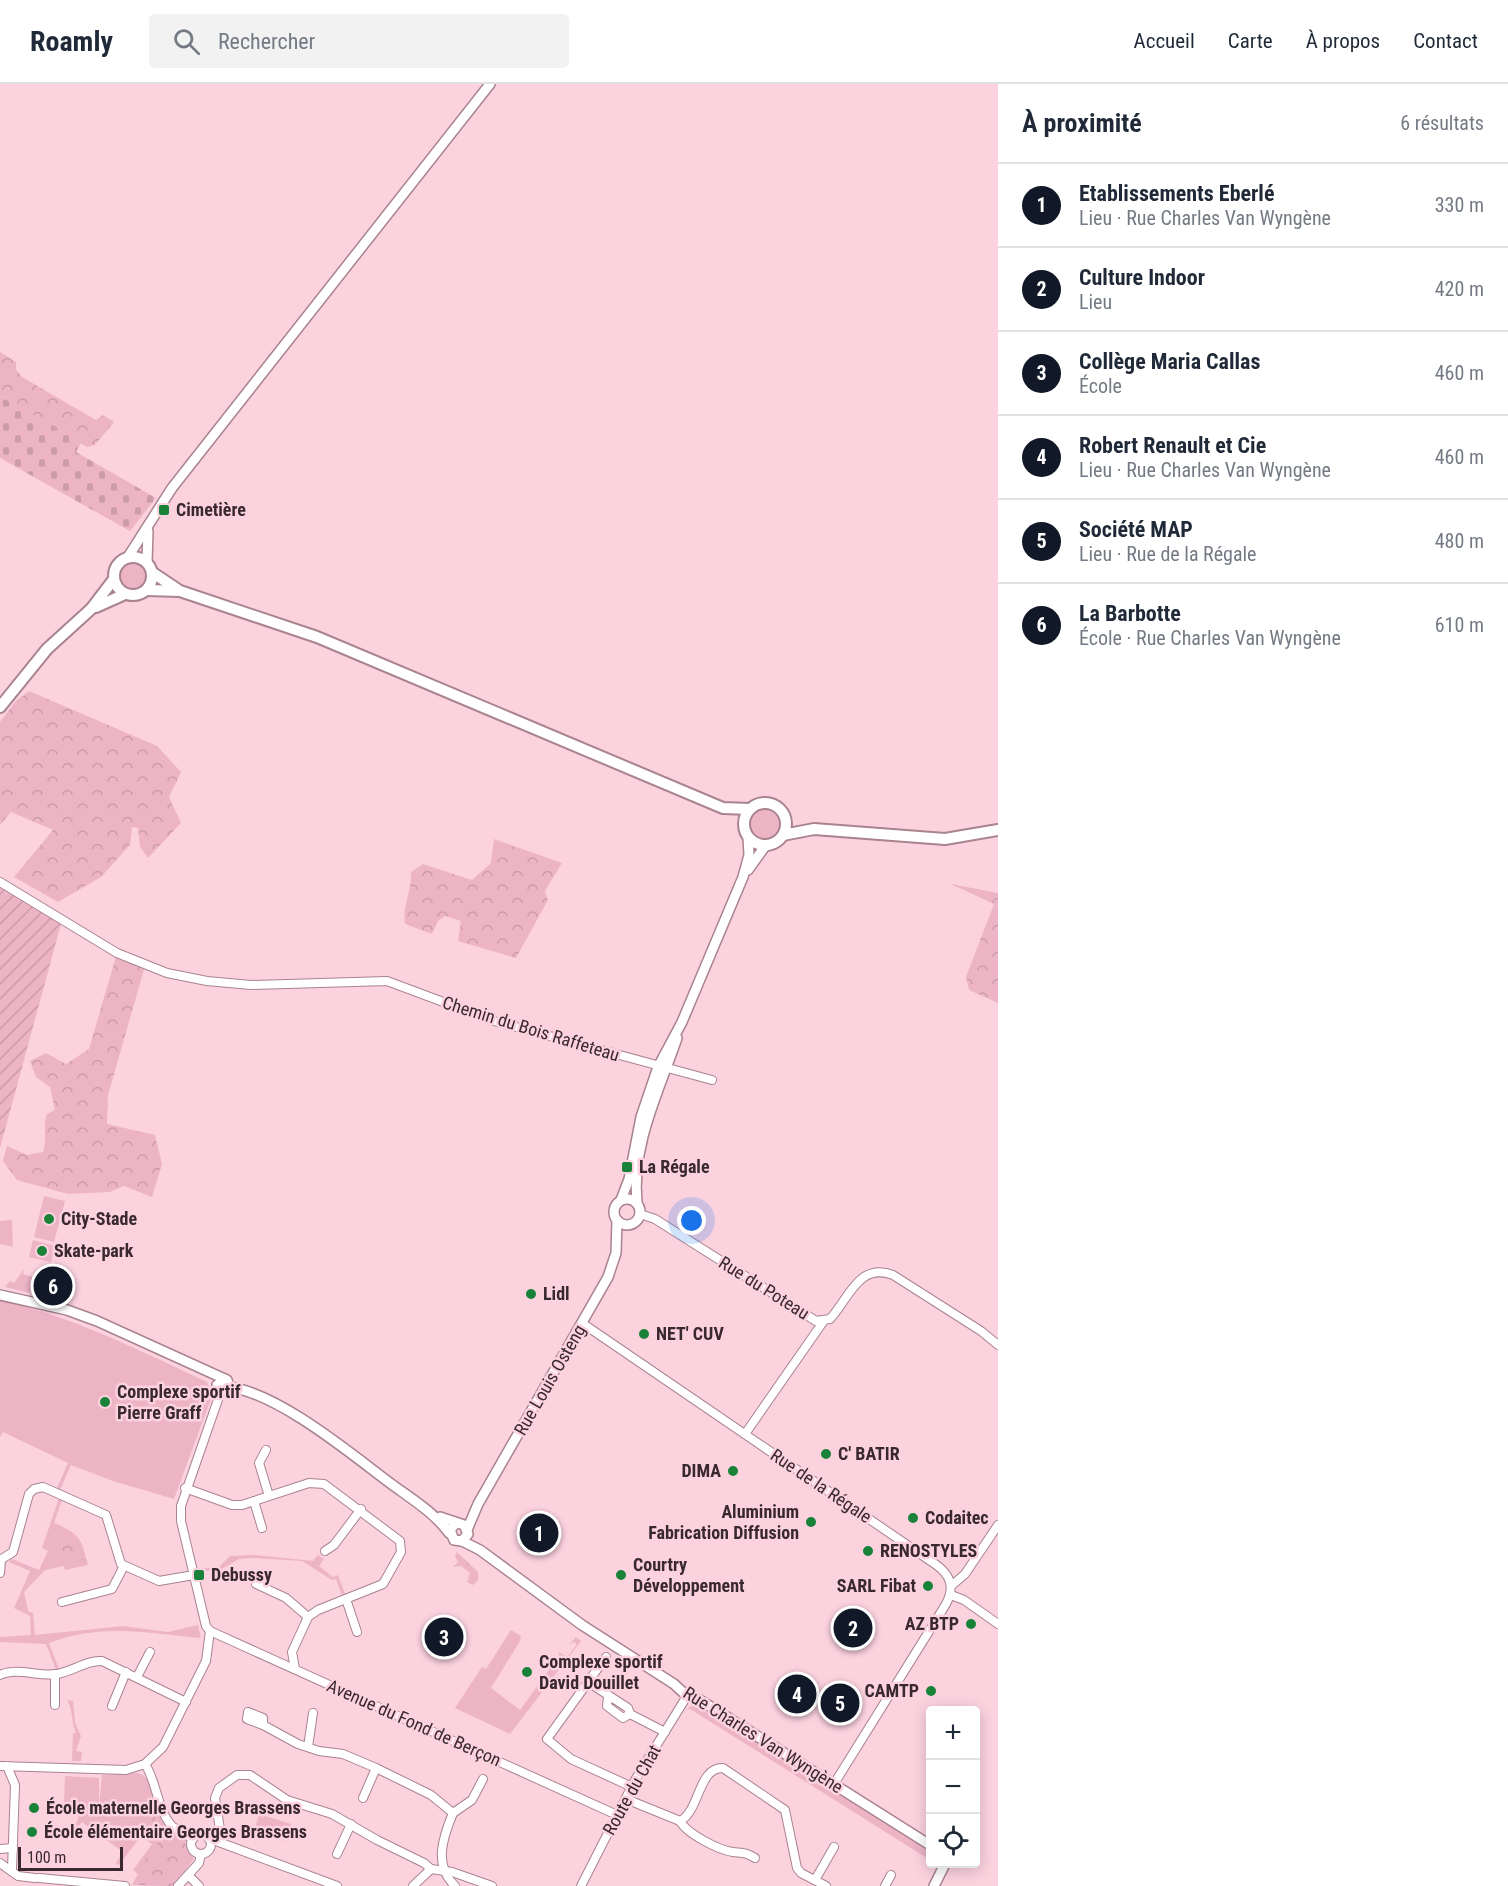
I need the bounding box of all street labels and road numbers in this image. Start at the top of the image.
street label: Chemin du Bois Raffeteau [440,992,622,1065]
street label: Rue du Poteau [715,1251,813,1324]
street label: Rue Louis Osteng [509,1321,590,1439]
street label: Rue de la Régale [767,1444,876,1527]
street label: Avenue du Fond de Berçon [324,1675,504,1770]
street label: Rue Charles Van Wyngène [680,1682,847,1797]
street label: Route du Chat [598,1741,665,1838]

